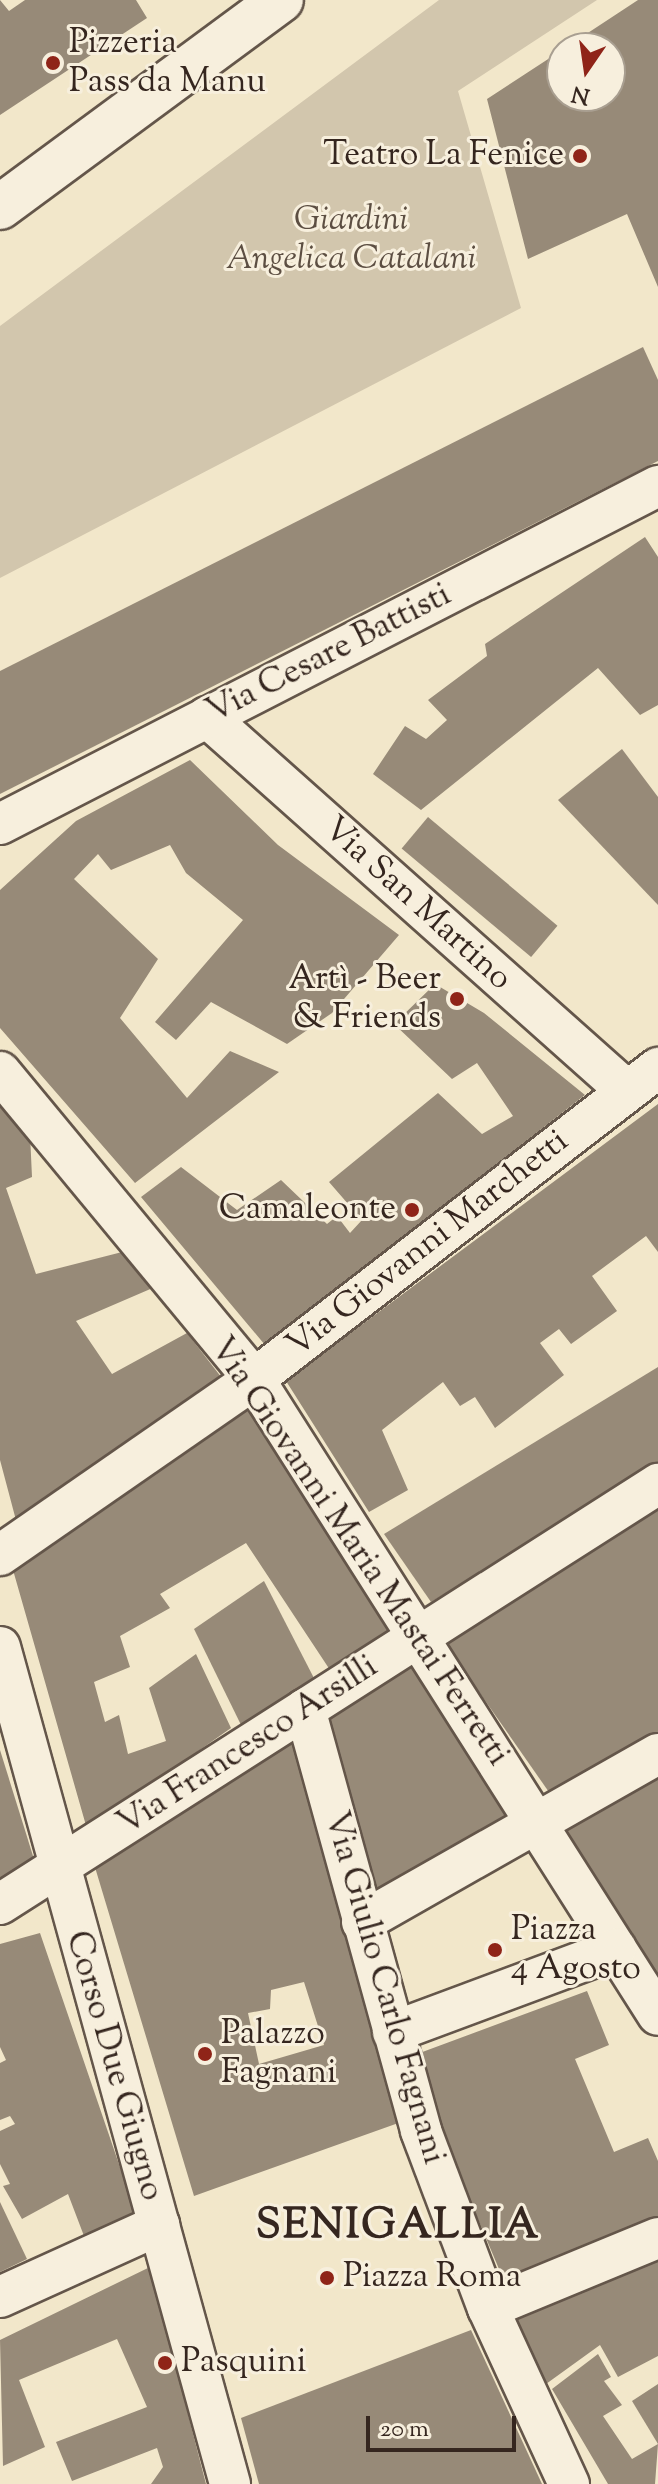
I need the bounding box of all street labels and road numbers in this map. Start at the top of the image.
street label: Via Cesare Battisti [200,575,458,733]
street label: Via San Martino [314,809,520,999]
street label: Via Giovanni Marchetti [279,1121,577,1367]
street label: Via Giovanni Maria Mastai Ferretti [200,1330,518,1774]
street label: Via Francesco Arsilli [110,1647,386,1845]
street label: Via Giulio Carlo Fagnani [314,1807,454,2169]
street label: Corso Due Giugno [56,1927,172,2205]

